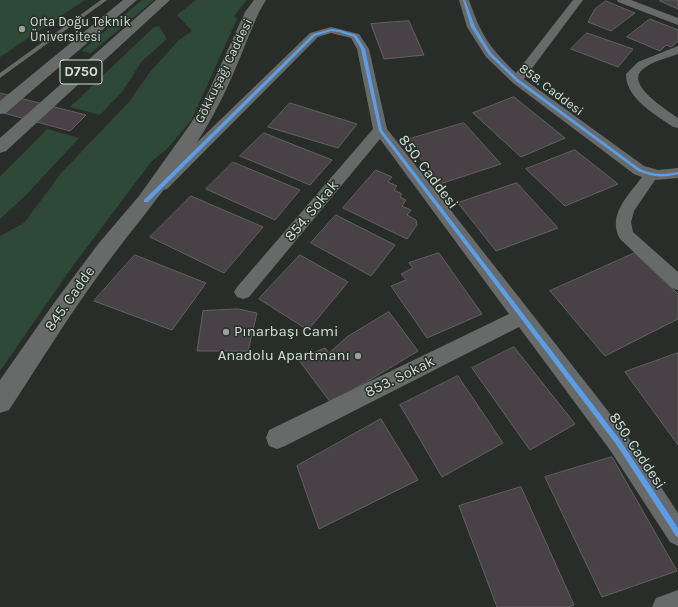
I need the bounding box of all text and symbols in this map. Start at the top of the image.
place label: Orta Doğu Teknik Üniversitesi [30,14,131,45]
street label: Gökkuşağı Caddesi [192,16,256,126]
marker: Orta Doğu Teknik Üniversitesi [17,24,27,34]
road number: D750 [60,60,102,84]
street label: 858. Caddesi [516,61,586,119]
street label: 850. Caddesi [394,131,462,213]
street label: 854. Sokak [281,177,343,245]
street label: 845. Cadde [41,263,99,335]
place label: Pınarbaşı Cami [234,323,339,341]
marker: Pınarbaşı Cami [221,327,231,337]
place label: Anadolu Apartmanı [218,347,350,365]
marker: Anadolu Apartmanı [353,351,363,361]
street label: 853. Sokak [362,352,438,402]
street label: 850. Caddesi [605,409,669,493]

